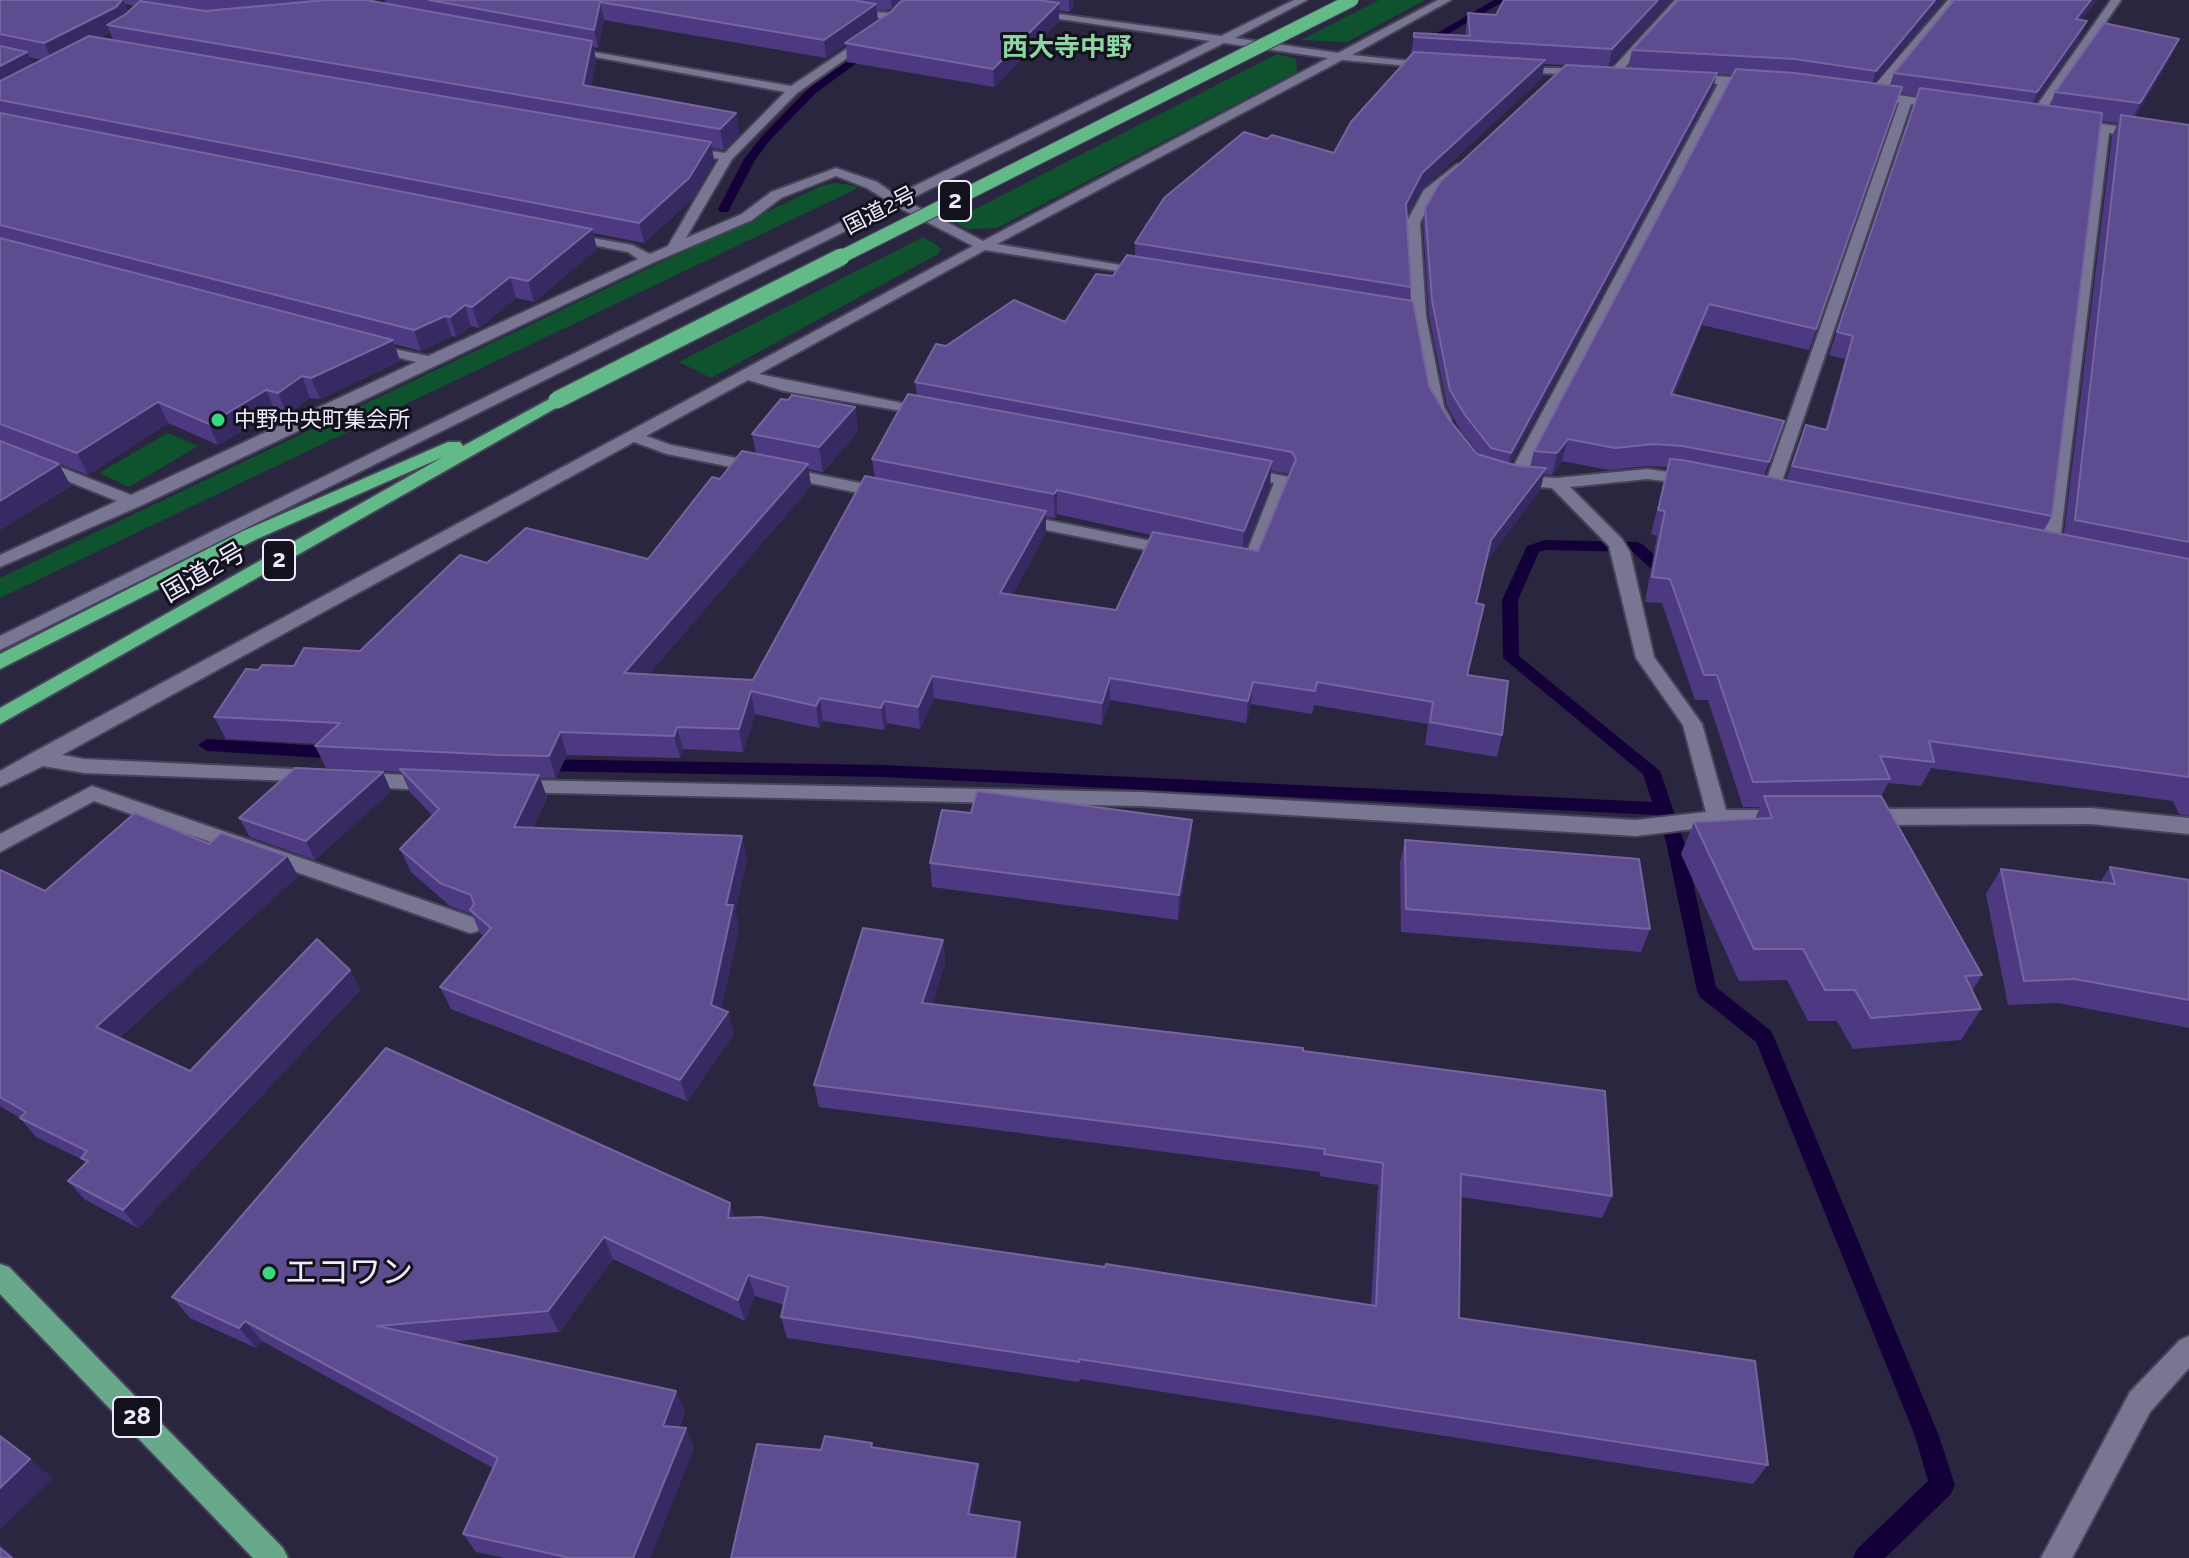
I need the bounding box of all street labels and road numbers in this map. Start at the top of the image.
road number: 2 [939,181,971,221]
street label: 国道2号 [839,182,921,240]
street label: 国道2号 [157,537,251,609]
road number: 2 [263,540,295,580]
road number: 28 [113,1397,161,1437]

